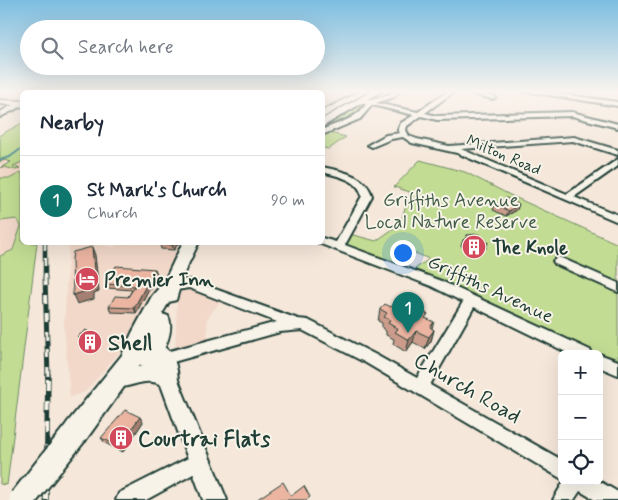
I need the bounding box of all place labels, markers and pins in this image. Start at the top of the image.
building icon: The Knole [461,234,487,260]
place label: The Knole [492,236,568,261]
hotel icon: Premier Inn [74,266,100,292]
place label: Premier Inn [104,268,214,293]
pin: 1 [392,292,424,333]
building icon: Shell [77,329,103,355]
place label: Shell [108,330,152,358]
building icon: Courtrai Flats [108,425,134,451]
place label: Courtrai Flats [138,426,270,454]

